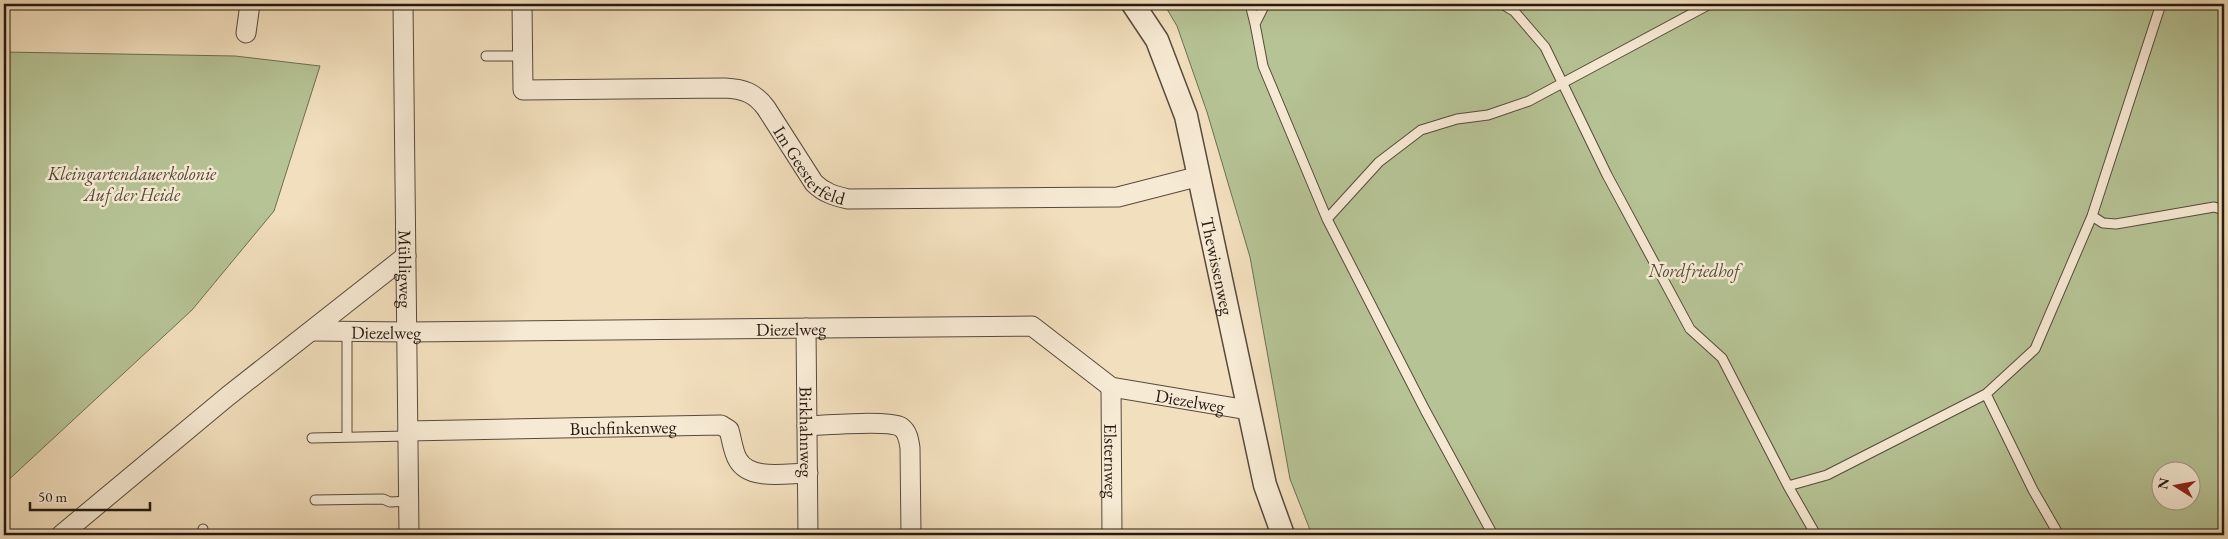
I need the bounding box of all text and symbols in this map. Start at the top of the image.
street label: Im Geesterfeld [769,121,849,210]
park label: Kleingartendauerkolonie Auf der Heide [47,162,217,207]
street label: Thewissenweg [1196,215,1240,317]
street label: Mühligweg [394,230,418,308]
park label: Nordfriedhof [1648,259,1744,283]
street label: Diezelweg [756,316,826,340]
street label: Diezelweg [351,320,421,344]
street label: Diezelweg [1154,383,1227,417]
street label: Birkhahnweg [795,386,819,478]
street label: Buchfinkenweg [569,414,677,439]
street label: Elsternweg [1100,423,1123,499]
north arrow [2150,462,2200,512]
text: N [2153,476,2173,491]
scale bar [30,479,150,511]
text: 50 m [38,487,67,506]

